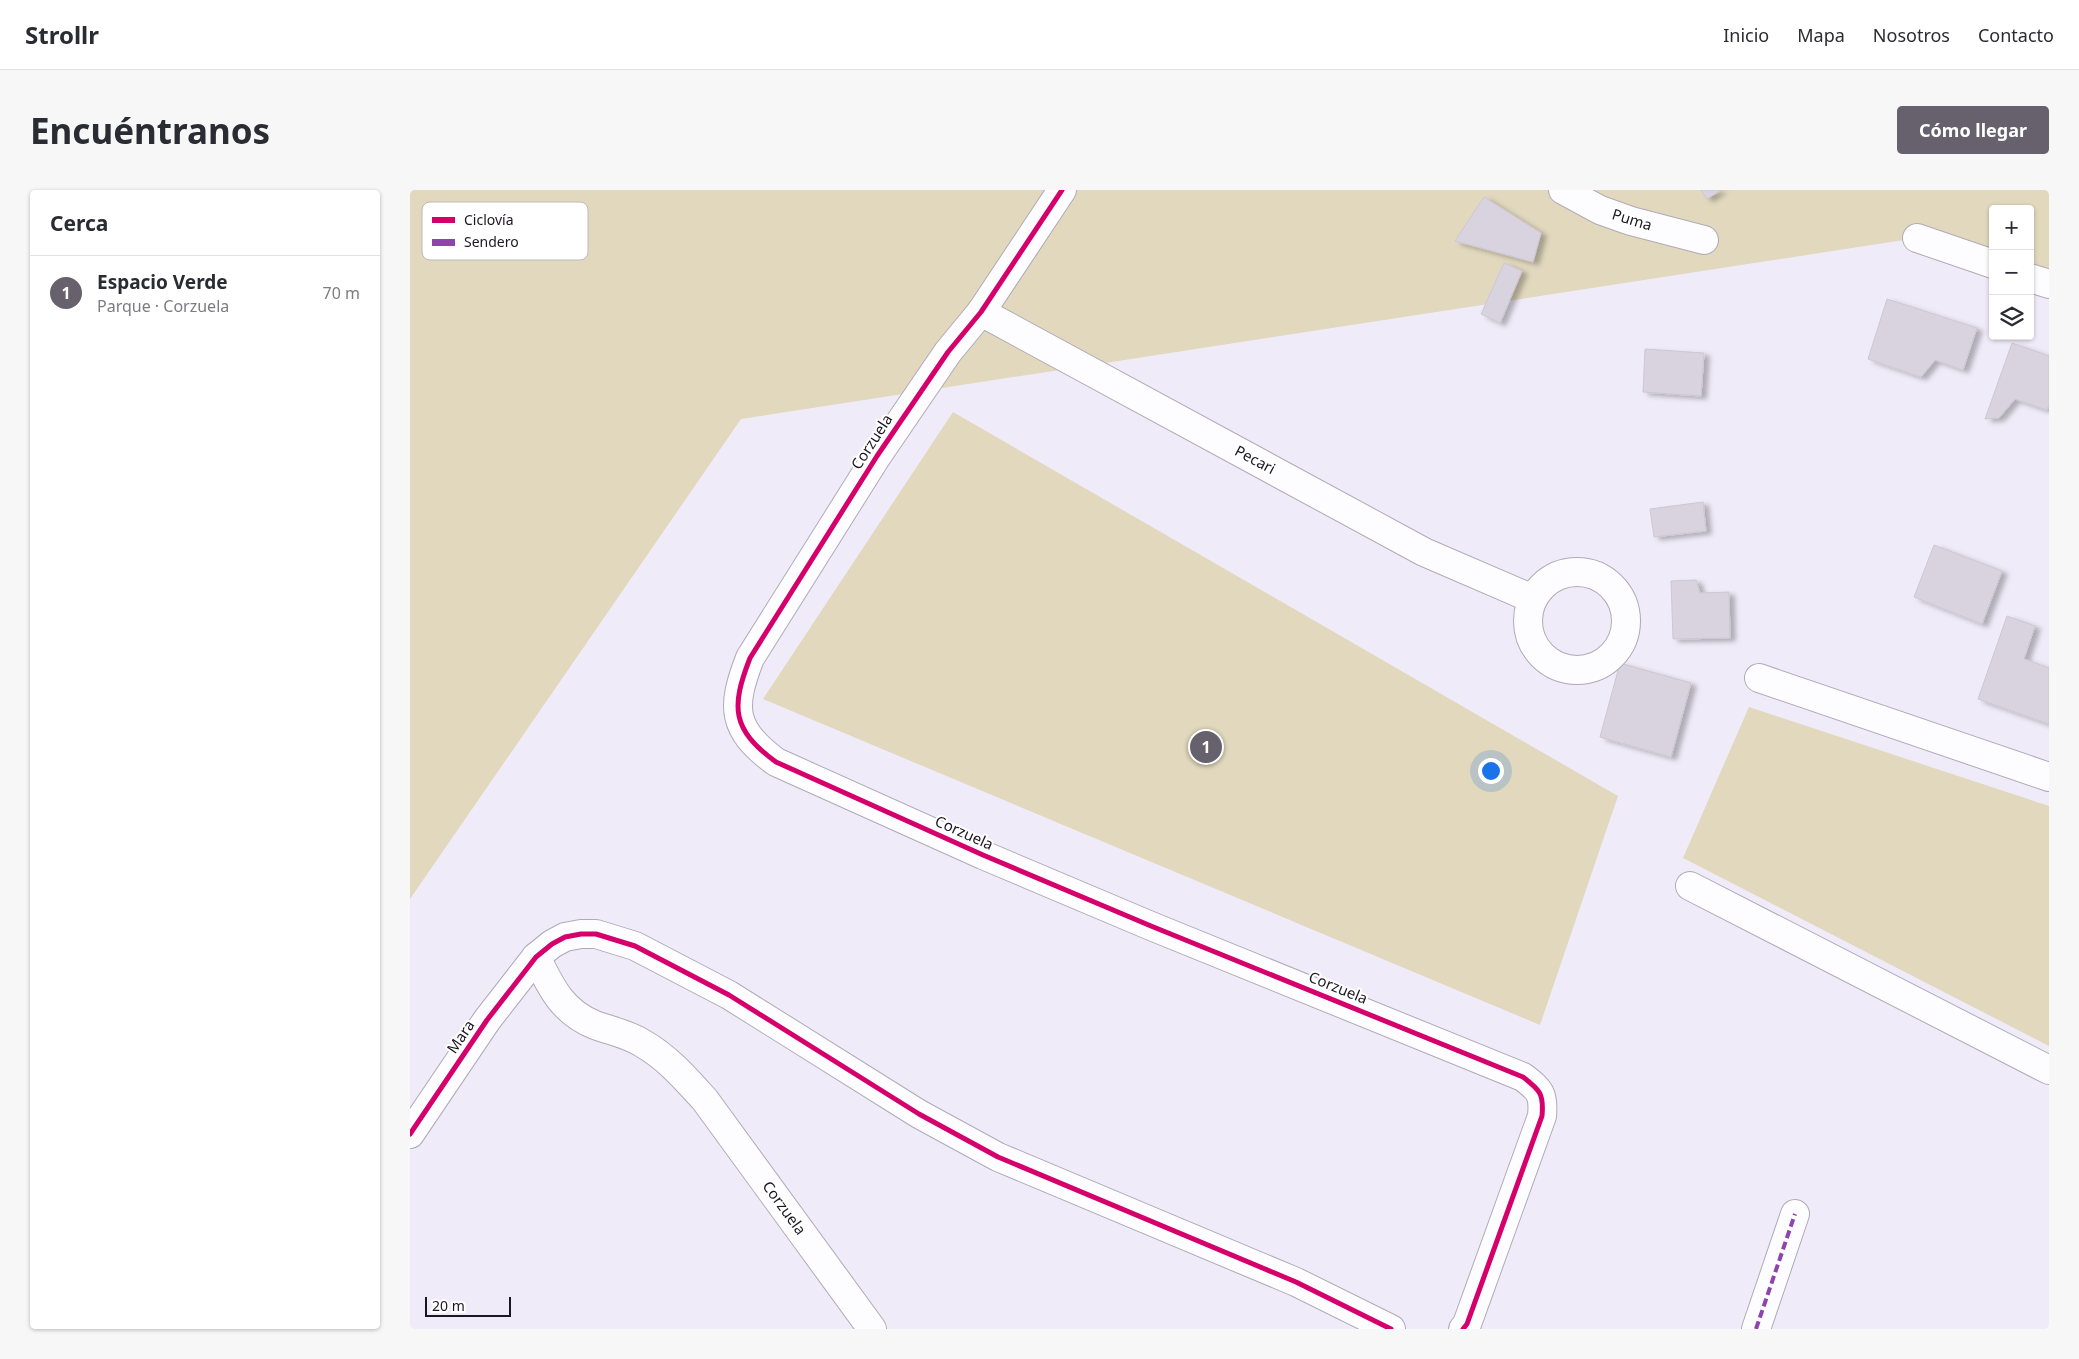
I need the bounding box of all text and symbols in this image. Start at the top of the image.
text: Strollr [25,18,99,51]
text: Inicio [1723,23,1769,47]
text: Mapa [1797,23,1845,47]
text: Nosotros [1873,23,1950,47]
text: Contacto [1978,23,2054,47]
button: Cómo llegar [1897,106,2049,154]
text: Encuéntranos [30,107,270,154]
legend [422,202,588,260]
street label: Puma [1610,204,1655,235]
map controls [1989,205,2034,340]
button: + [1989,205,2034,250]
text: Cerca [50,209,108,237]
text: Ciclovía [464,210,514,229]
text: Sendero [464,232,519,251]
button: − [1989,250,2034,295]
text: Espacio Verde [97,269,228,295]
text: 1 [61,282,71,304]
text: 70 m [323,282,360,304]
text: Parque · Corzuela [97,295,229,317]
button: layers [1989,295,2034,340]
street label: Corzuela [846,410,896,473]
street label: Pecari [1232,440,1279,478]
pin: 1 [1190,728,1222,766]
your location [1478,758,1504,784]
street label: Corzuela [932,810,997,854]
street label: Corzuela [1306,966,1371,1008]
street label: Mara [442,1016,479,1057]
street label: Corzuela [759,1177,811,1238]
scale bar [425,1294,511,1317]
text: 20 m [432,1296,465,1315]

